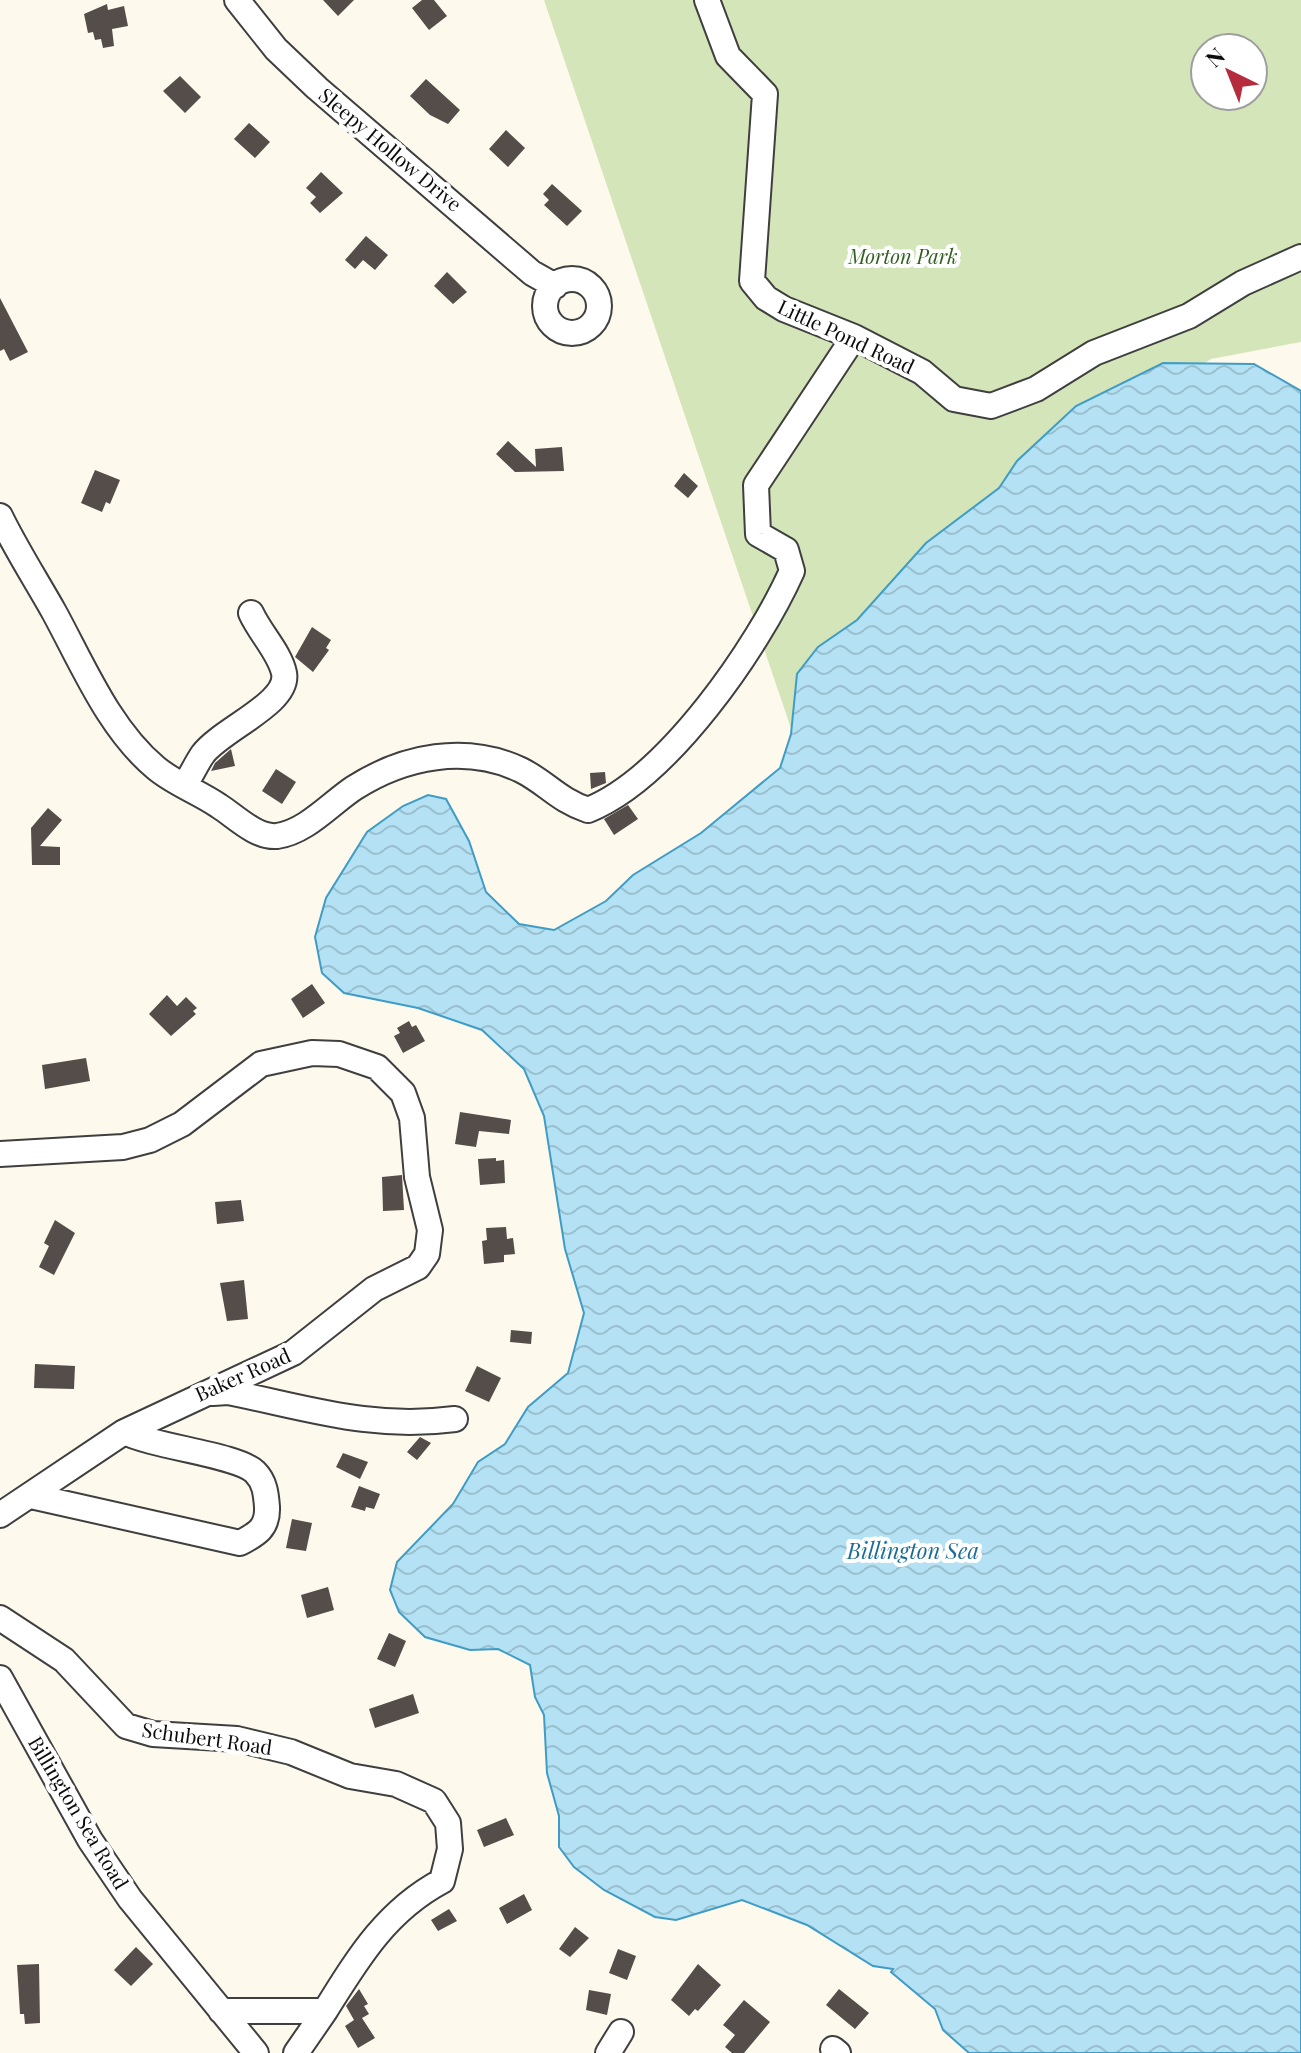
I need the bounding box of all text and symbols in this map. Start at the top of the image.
north arrow [1189,32,1269,112]
text: N [1199,40,1231,73]
street label: Sleepy Hollow Drive [314,81,468,217]
park label: Morton Park [847,242,958,269]
street label: Little Pond Road [774,292,920,379]
street label: Baker Road [190,1340,295,1407]
water label: Billington Sea [846,1535,979,1565]
street label: Schubert Road [140,1715,275,1760]
street label: Billington Sea Road [23,1731,136,1894]

